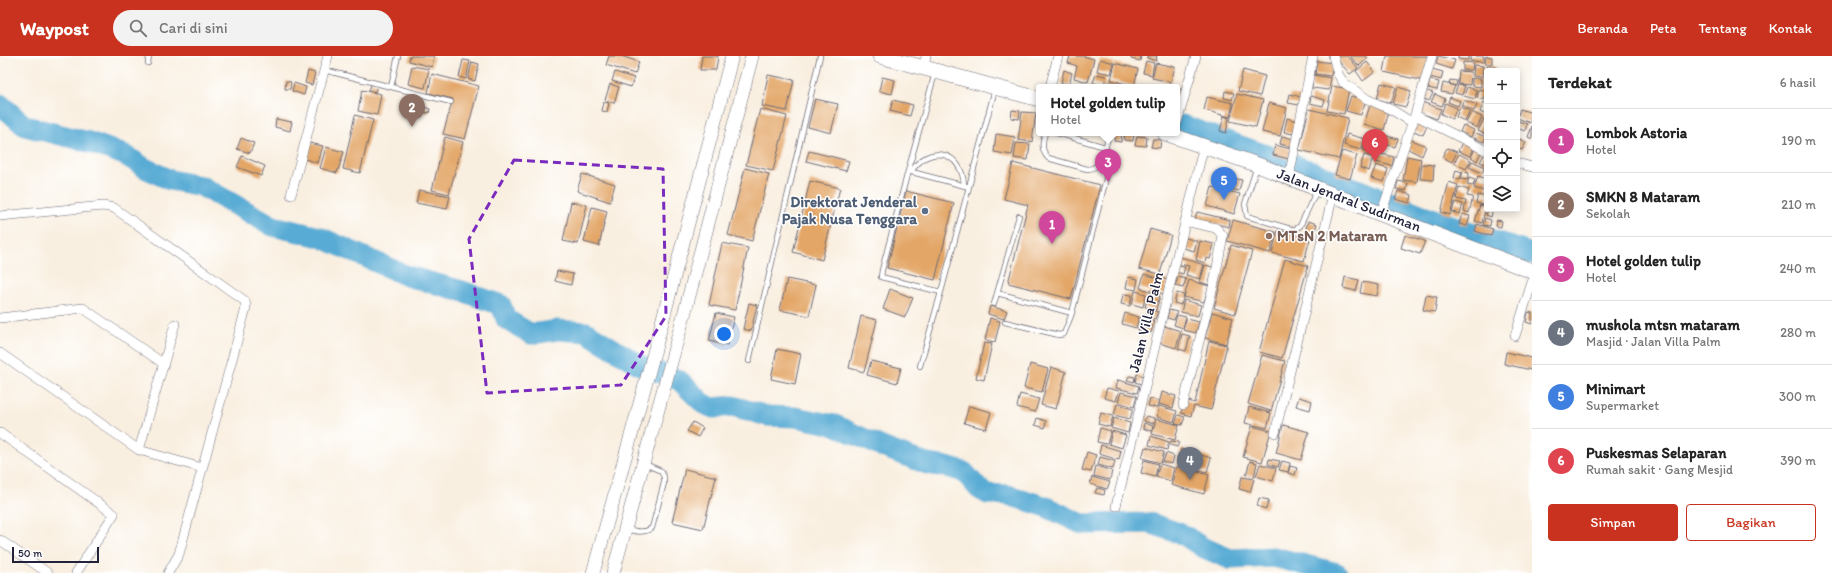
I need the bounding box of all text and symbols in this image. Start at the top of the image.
search box [113,10,393,46]
text: Waypost [20,17,89,40]
icon: search [127,17,149,39]
text: Cari di sini [159,19,228,37]
text: Beranda [1577,20,1628,37]
text: Peta [1650,20,1676,37]
text: Tentang [1698,20,1747,37]
text: Kontak [1769,20,1812,37]
map controls [1484,68,1520,212]
button: + [1484,68,1520,104]
text: Terdekat [1548,72,1612,92]
text: 6 hasil [1780,75,1816,90]
popup [1036,84,1180,136]
pin: 2 [399,94,425,127]
text: Hotel golden tulip [1051,94,1165,112]
button: − [1484,104,1520,140]
text: Hotel [1051,112,1081,127]
text: Lombok Astoria [1586,124,1687,142]
pin: 6 [1362,129,1388,162]
text: 1 [1558,133,1564,148]
text: 190 m [1781,133,1816,148]
button: locate [1484,140,1520,176]
text: Hotel [1586,142,1616,157]
pin: 3 [1095,149,1121,182]
street label: Jalan Jendral Sudirman [1274,164,1424,236]
pin: 5 [1211,167,1237,200]
button: layers [1484,176,1520,212]
text: SMKN 8 Mataram [1586,188,1700,206]
place label: Direktorat Jenderal Pajak Nusa Tenggara [782,193,918,229]
text: 2 [1558,197,1564,212]
text: 210 m [1781,197,1816,212]
marker: Direktorat Jenderal Pajak Nusa Tenggara [920,206,930,216]
text: Sekolah [1586,206,1630,221]
pin: 1 [1039,211,1065,244]
place label: MTsN 2 Mataram [1277,227,1388,245]
marker: MTsN 2 Mataram [1264,231,1274,241]
text: Hotel golden tulip [1586,252,1701,270]
text: 3 [1557,261,1565,276]
text: 240 m [1779,261,1816,276]
street label: Jalan Villa Palm [1125,269,1167,374]
text: Hotel [1586,270,1616,285]
text: mushola mtsn mataram [1586,316,1740,334]
your location [714,324,734,344]
text: 4 [1557,325,1565,340]
text: 280 m [1780,325,1816,340]
text: Masjid · Jalan Villa Palm [1586,334,1721,349]
text: Minimart [1586,380,1645,398]
text: 5 [1558,389,1564,404]
text: 300 m [1779,389,1816,404]
text: Supermarket [1586,398,1659,413]
text: Puskesmas Selaparan [1586,444,1726,462]
pin: 4 [1177,447,1203,480]
text: 6 [1558,453,1564,468]
text: 390 m [1780,453,1816,468]
text: Rumah sakit · Gang Mesjid [1586,462,1733,477]
button: Simpan [1548,504,1678,541]
button: Bagikan [1686,504,1816,541]
scale bar [12,545,99,564]
text: 50 m [18,547,42,560]

